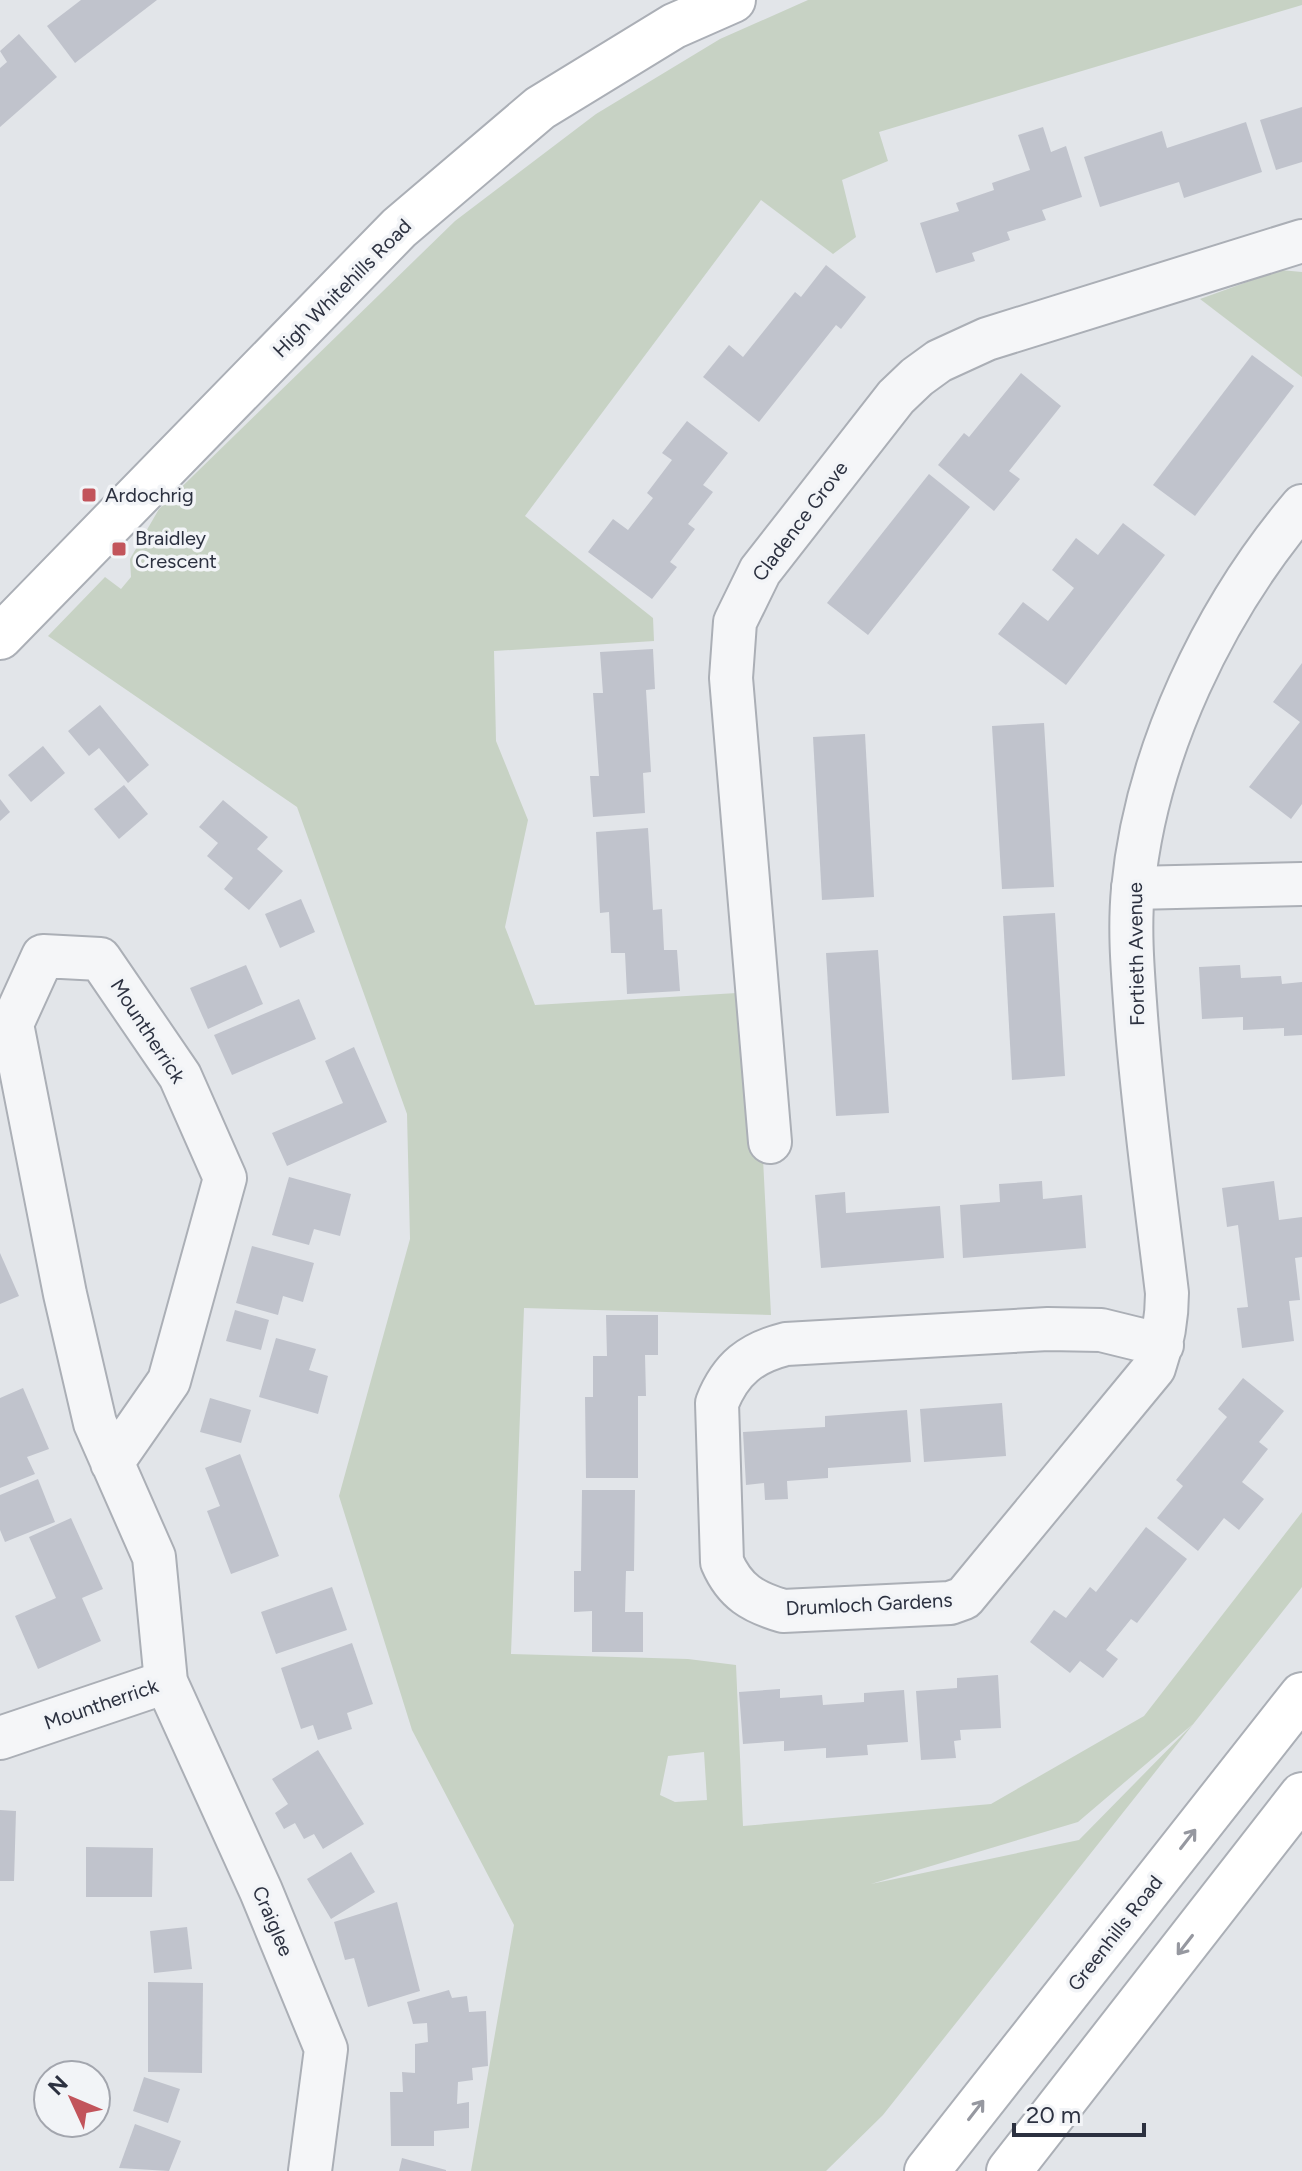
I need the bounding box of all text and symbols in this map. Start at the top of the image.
street label: High Whitehills Road [268,214,416,362]
street label: Cladence Grove [747,456,853,586]
place label: Ardochrig [105,483,194,507]
marker: Ardochrig [80,486,98,504]
place label: Braidley Crescent [135,526,217,573]
marker: Braidley Crescent [110,540,128,558]
street label: Fortieth Avenue [1123,882,1149,1026]
street label: Mountherrick [105,974,191,1088]
street label: Drumloch Gardens [785,1588,953,1620]
street label: Mountherrick [41,1673,162,1735]
one-way arrow [1180,1829,1197,1850]
street label: Greenhills Road [1062,1871,1168,1995]
street label: Craiglee [247,1882,299,1960]
one-way arrow [1177,1933,1194,1955]
north arrow [32,2059,112,2139]
text: N [42,2070,74,2101]
scale bar [1014,2087,1144,2137]
one-way arrow [967,2100,984,2121]
text: 20 m [1026,2100,1081,2129]

